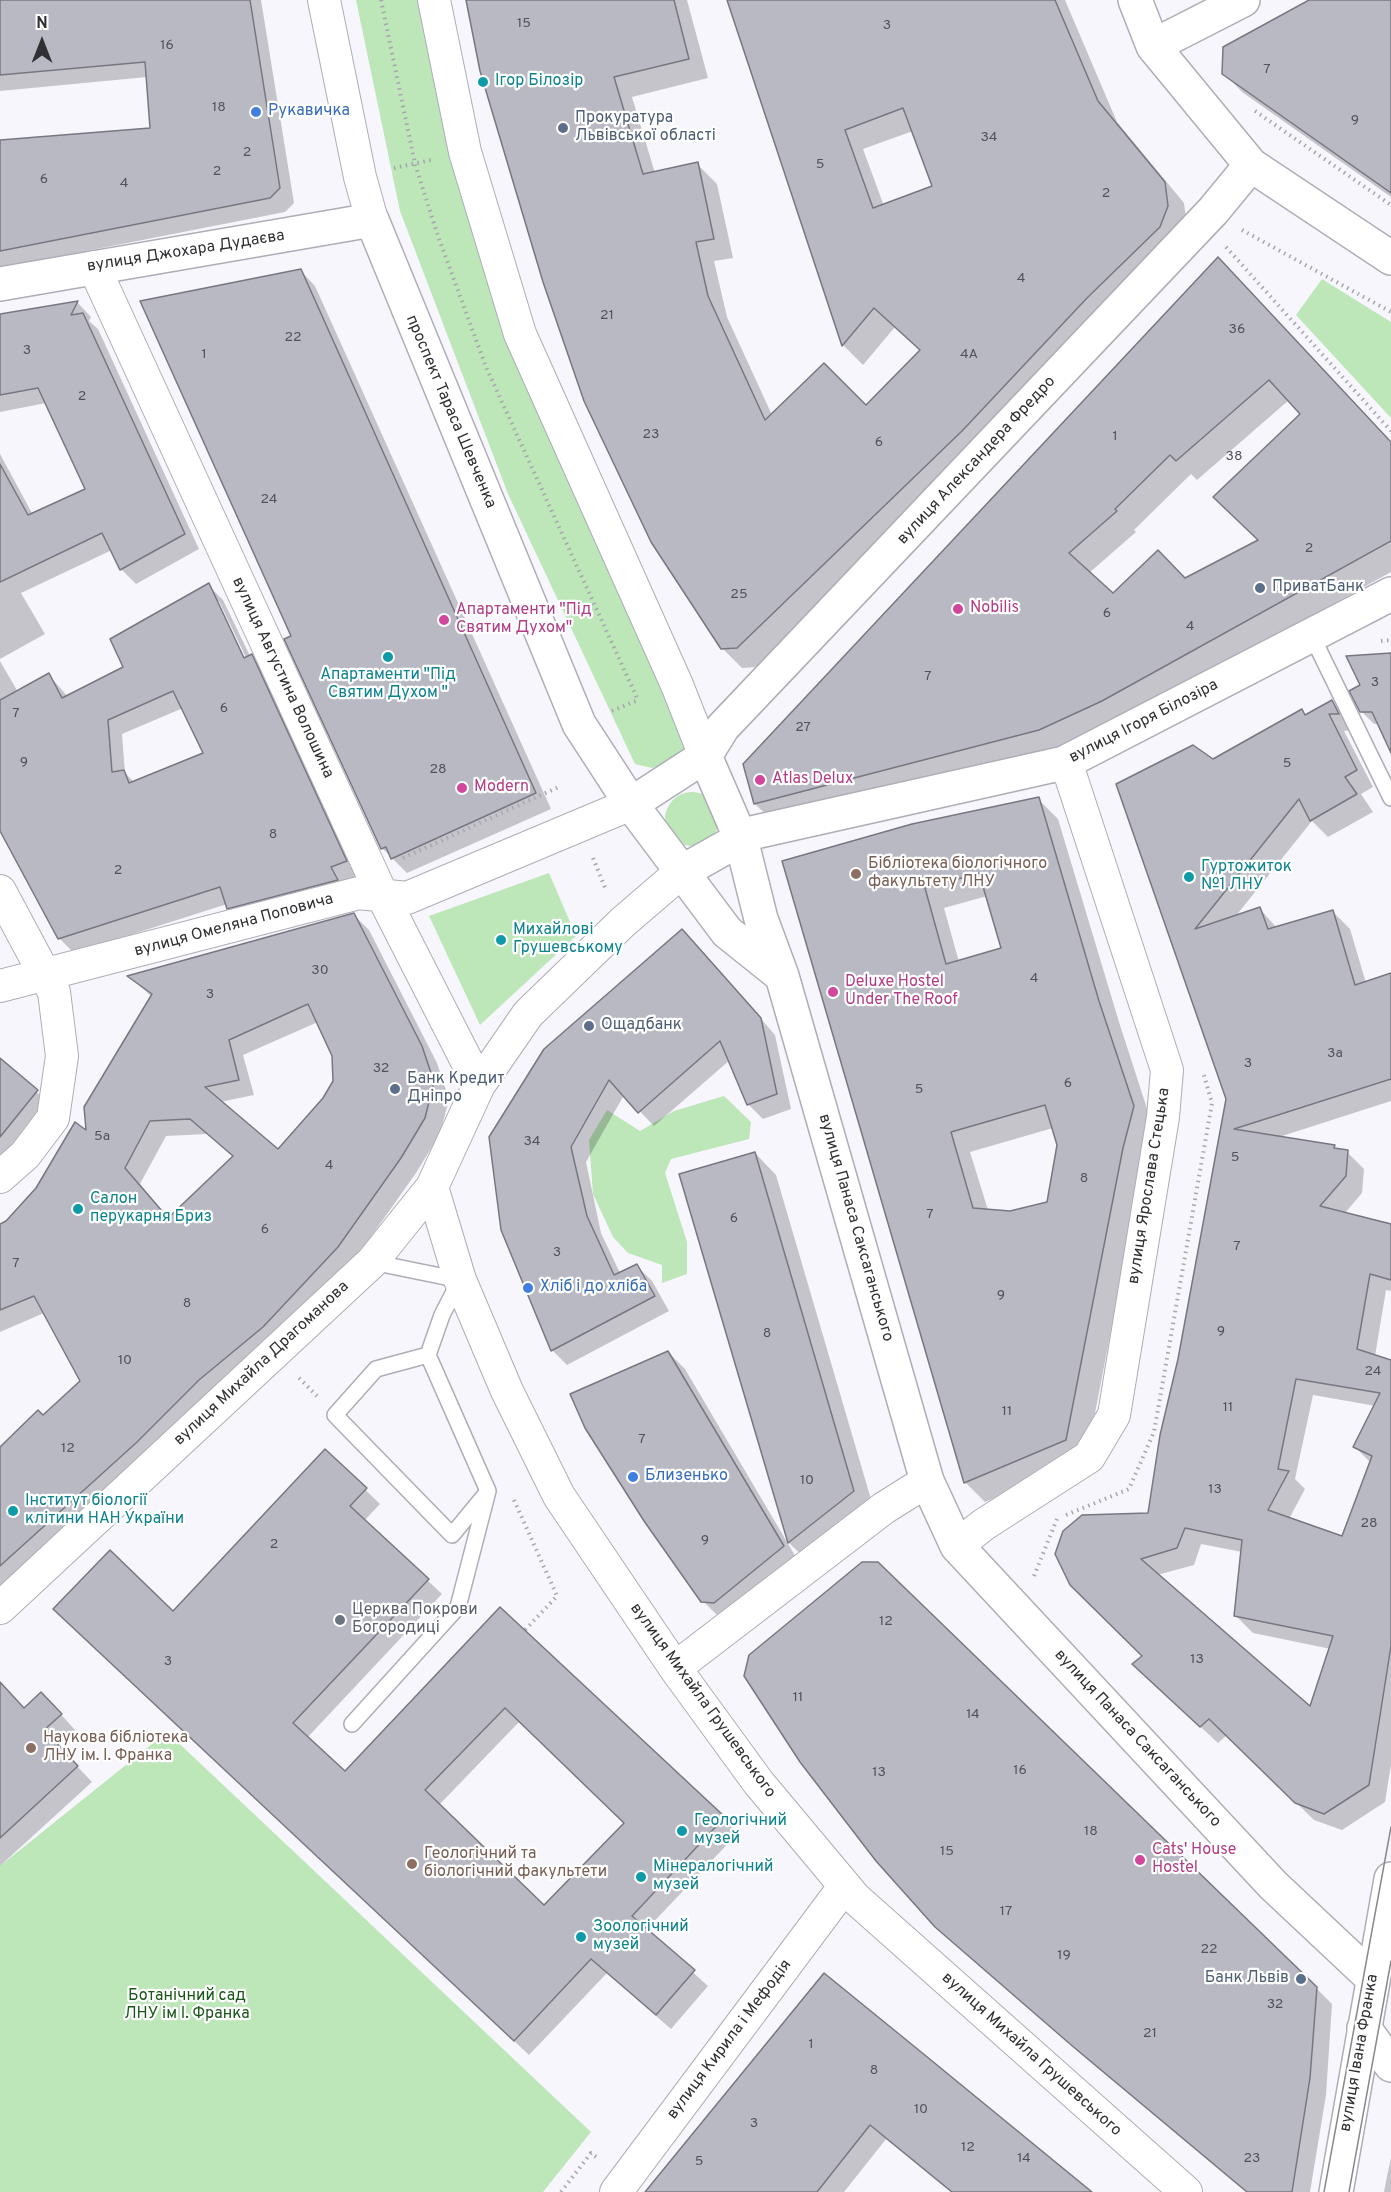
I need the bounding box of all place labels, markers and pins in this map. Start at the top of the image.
place label: Ігор Білозір [495,72,583,92]
marker: Ігор Білозір [476,75,490,89]
place label: Рукавичка [268,102,350,122]
marker: Рукавичка [249,105,263,119]
place label: Прокуратура Львівської області [575,109,716,147]
marker: Прокуратура Львівської області [556,121,570,135]
place label: ПриватБанк [1272,578,1364,598]
marker: ПриватБанк [1253,581,1267,595]
place label: Nobilis [970,599,1019,619]
place label: Апартаменти "Під Святим Духом" [456,601,592,639]
marker: Nobilis [951,602,965,616]
marker: Апартаменти "Під Святим Духом" [437,613,451,627]
marker: Апартаменти "Під Святим Духом " [381,650,395,664]
place label: Апартаменти "Під Святим Духом " [320,666,456,704]
place label: Atlas Delux [772,770,853,790]
marker: Atlas Delux [753,773,767,787]
place label: Modern [474,778,529,798]
marker: Modern [455,781,469,795]
place label: Бібліотека біологічного факультету ЛНУ [868,855,1047,893]
place label: Гуртожиток №1 ЛНУ [1201,858,1292,896]
marker: Бібліотека біологічного факультету ЛНУ [849,867,863,881]
marker: Гуртожиток №1 ЛНУ [1182,870,1196,884]
place label: Михайлові Грушевському [513,921,623,959]
marker: Михайлові Грушевському [494,933,508,947]
place label: Deluxe Hostel Under The Roof [845,973,957,1011]
marker: Deluxe Hostel Under The Roof [826,985,840,999]
place label: Ощадбанк [601,1016,682,1036]
marker: Ощадбанк [582,1019,596,1033]
place label: Банк Кредит Дніпро [407,1070,504,1108]
marker: Банк Кредит Дніпро [388,1082,402,1096]
place label: Салон перукарня Бриз [90,1190,212,1228]
marker: Салон перукарня Бриз [71,1202,85,1216]
place label: Хліб і до хліба [540,1278,647,1298]
marker: Хліб і до хліба [521,1281,535,1295]
place label: Близенько [645,1467,728,1487]
marker: Близенько [626,1470,640,1484]
place label: Інститут біології клітини НАН України [25,1492,184,1530]
marker: Інститут біології клітини НАН України [6,1504,20,1518]
place label: Церква Покрови Богородиці [352,1601,478,1639]
marker: Церква Покрови Богородиці [333,1613,347,1627]
place label: Наукова бібліотека ЛНУ ім. І. Франка [43,1729,188,1767]
marker: Наукова бібліотека ЛНУ ім. І. Франка [24,1741,38,1755]
place label: Геологічний музей [694,1812,787,1850]
marker: Геологічний музей [675,1824,689,1838]
place label: Cats' House Hostel [1152,1841,1236,1879]
place label: Геологічний та біологічний факультети [424,1845,607,1883]
marker: Cats' House Hostel [1133,1853,1147,1867]
marker: Геологічний та біологічний факультети [405,1857,419,1871]
place label: Мінералогічний музей [653,1858,773,1896]
marker: Мінералогічний музей [634,1870,648,1884]
place label: Зоологічний музей [593,1918,689,1956]
marker: Зоологічний музей [574,1930,588,1944]
place label: Банк Львів [1205,1969,1289,1989]
marker: Банк Львів [1294,1972,1308,1986]

